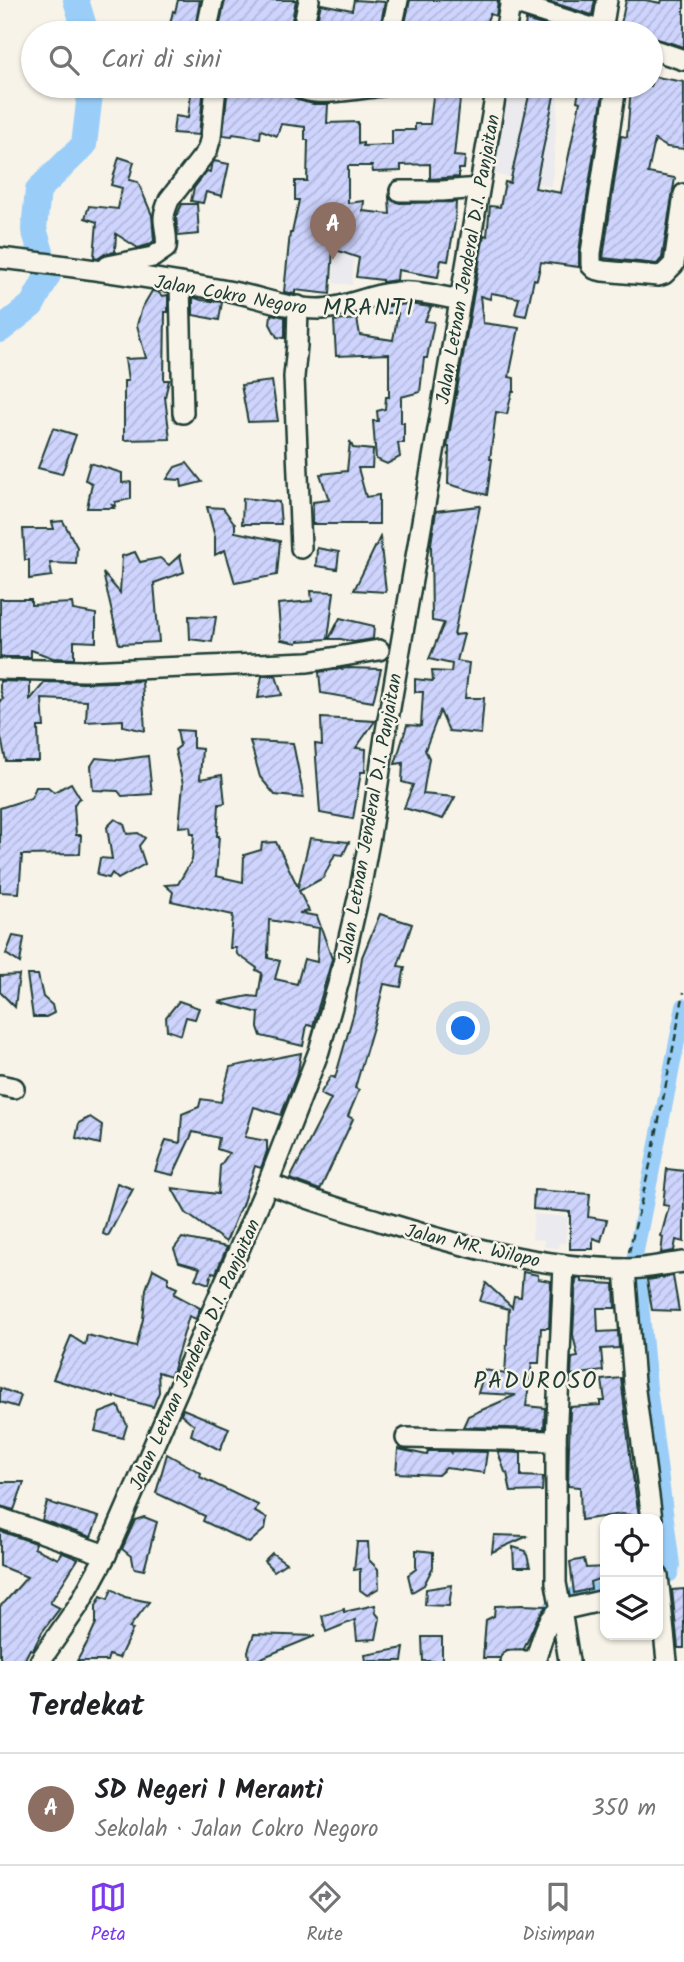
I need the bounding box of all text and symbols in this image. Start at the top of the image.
search box [21,21,663,98]
text: Cari di sini [101,39,221,81]
icon: search [45,41,83,79]
street label: Jalan Letnan Jenderal D.I. Panjaitan [429,112,509,407]
pin: A [310,202,356,260]
street label: Jalan Cokro Negoro [152,268,309,324]
district label: MRANTI [323,291,415,327]
street label: Jalan Letnan Jenderal D.I. Panjaitan [331,671,411,966]
your location [446,1011,480,1045]
street label: Jalan Letnan Jenderal D.I. Panjaitan [122,1214,269,1495]
street label: Jalan MR. Wilopo [402,1217,543,1277]
district label: PADUROSO [474,1364,598,1400]
map controls [600,1514,663,1640]
button: locate [600,1514,663,1577]
button: layers [600,1577,663,1640]
text: Terdekat [28,1683,144,1731]
text: SD Negeri 1 Meranti [95,1770,323,1812]
text: A [44,1791,58,1827]
text: 350 m [591,1791,656,1827]
text: Sekolah · Jalan Cokro Negoro [95,1812,378,1848]
tab: Peta [89,1878,127,1950]
tab: Rute [306,1878,344,1950]
tab: Disimpan [522,1878,595,1950]

